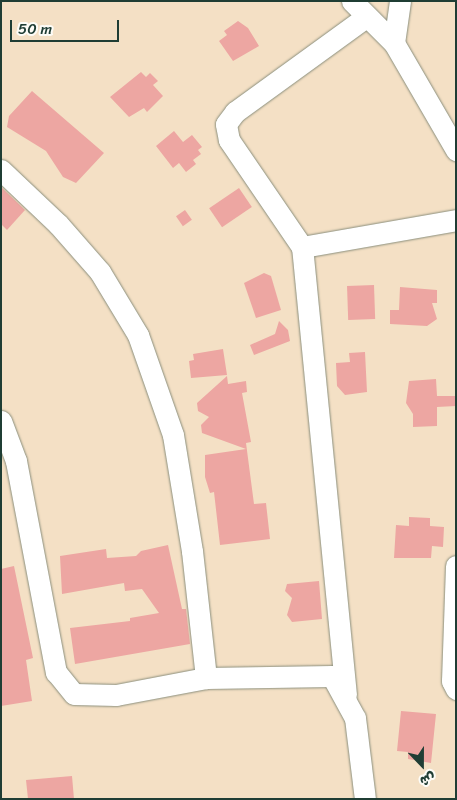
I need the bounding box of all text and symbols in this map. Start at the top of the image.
scale bar [12,10,121,42]
text: 50 m [18,16,52,42]
north arrow [397,740,447,790]
text: ش [416,765,440,794]

